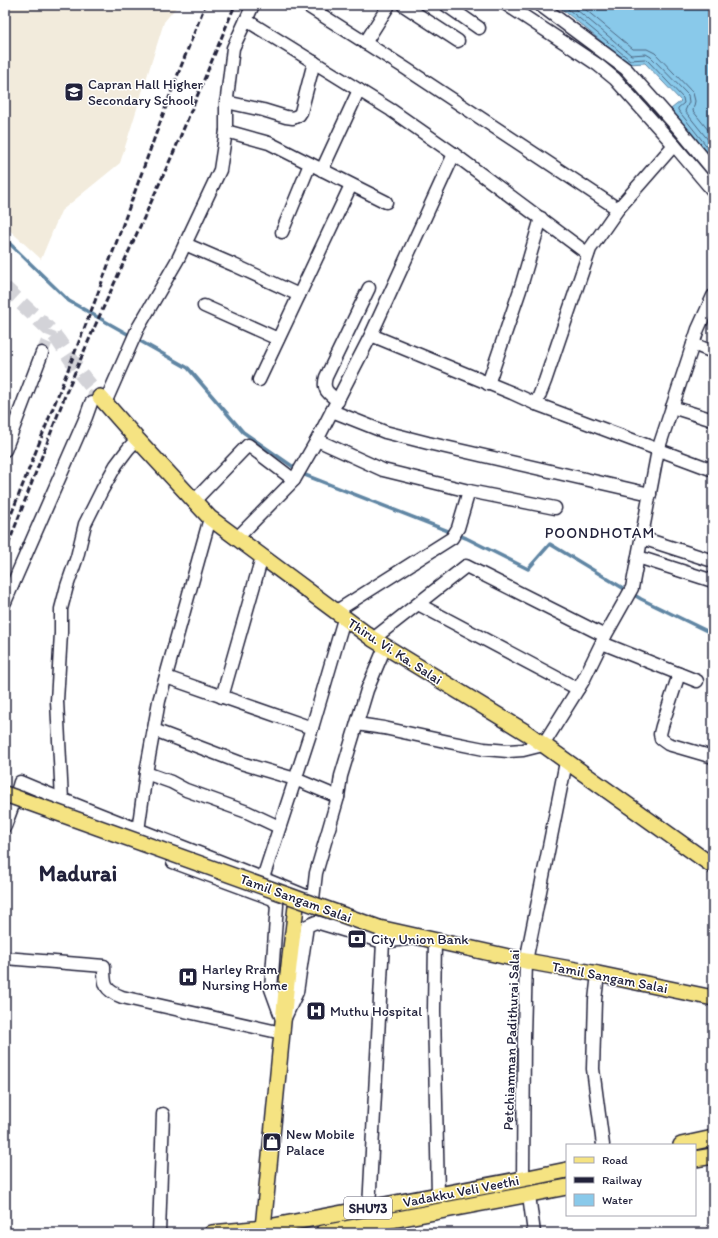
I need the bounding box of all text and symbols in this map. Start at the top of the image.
place label: Capran Hall Higher Secondary School [88,76,204,109]
school or university icon: Capran Hall Higher Secondary School [63,81,85,103]
district label: POONDHOTAM [545,524,655,542]
street label: Thiru. Vi. Ka. Salai [344,615,445,688]
district label: Madurai [39,860,117,887]
street label: Tamil Sangam Salai [238,870,354,927]
bank icon: City Union Bank [346,928,368,950]
place label: City Union Bank [371,931,469,948]
street label: Petchiamman Padithurai Salai [500,949,523,1131]
street label: Tamil Sangam Salai [550,958,669,997]
place label: Harley Rram Nursing Home [202,961,288,994]
hospital icon: Harley Rram Nursing Home [177,966,199,988]
hospital icon: Muthu Hospital [305,1000,327,1022]
place label: Muthu Hospital [330,1003,422,1020]
place label: New Mobile Palace [286,1126,355,1159]
shop icon: New Mobile Palace [261,1131,283,1153]
legend [566,1144,696,1216]
text: Road [602,1153,628,1167]
street label: Vadakku Veli Veethi [402,1172,521,1211]
text: Railway [602,1173,642,1187]
text: Water [602,1193,633,1207]
road number: SHU73 [344,1197,392,1219]

